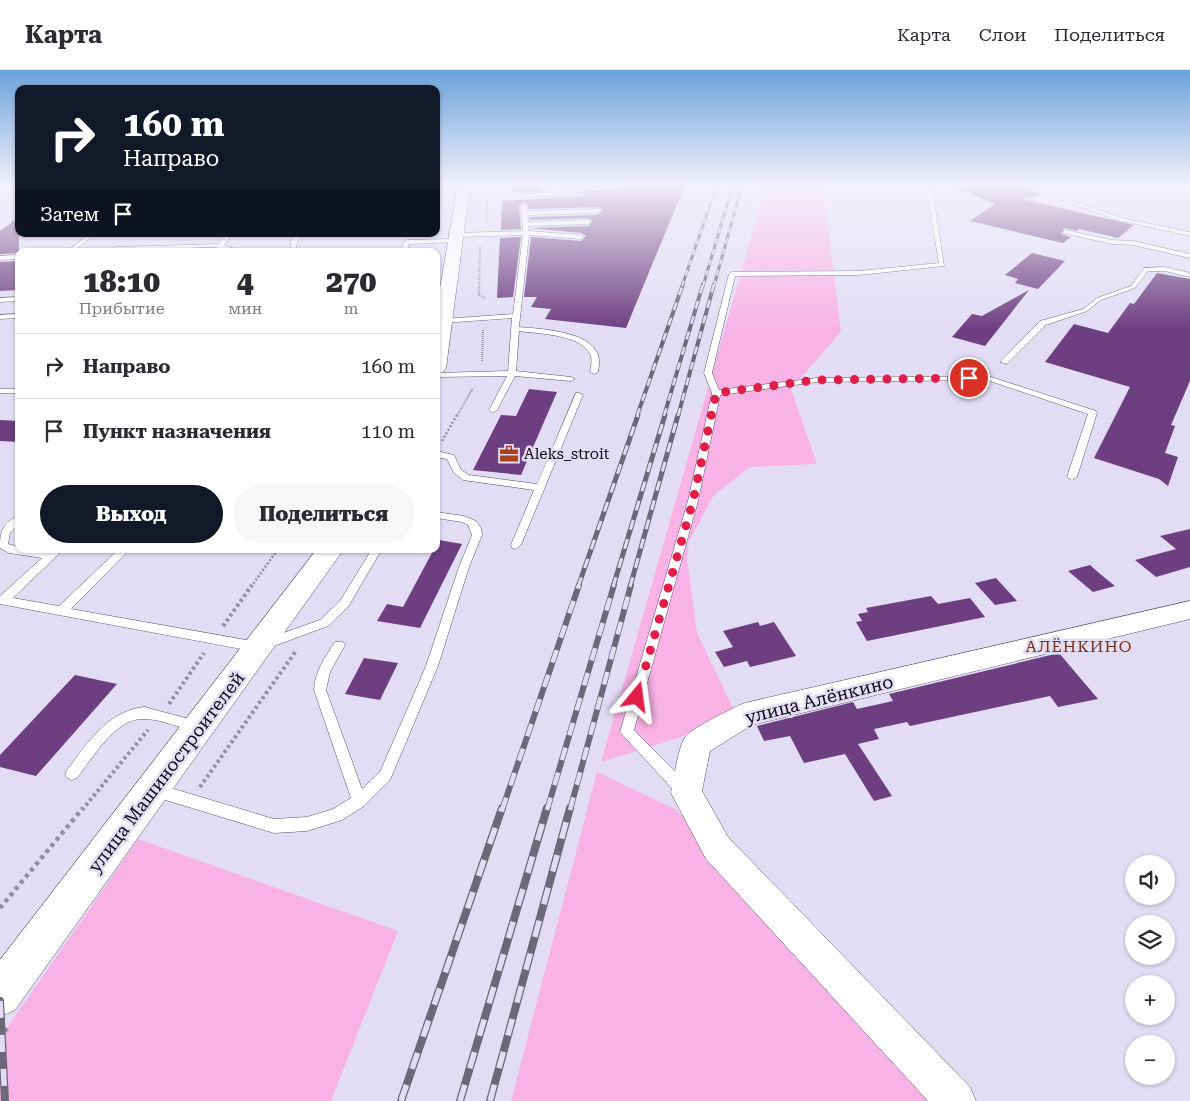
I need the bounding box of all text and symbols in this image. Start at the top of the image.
text: Карта [25,21,102,49]
text: Карта [897,24,951,45]
text: Слои [979,24,1026,45]
text: Поделиться [1054,24,1165,45]
text: 160 m [123,104,224,145]
icon: right [40,105,105,170]
text: Направо [123,146,219,171]
icon: arrive [109,200,137,228]
text: Затем [40,203,99,226]
text: 18:10 [83,264,160,299]
text: 4 [237,264,254,299]
text: 270 [326,264,376,299]
text: Прибытие [79,299,164,318]
text: мин [228,299,262,318]
text: m [344,299,358,318]
icon: right [40,352,68,380]
text: Направо [83,355,170,378]
text: 160 m [361,355,415,378]
pin [948,357,990,399]
icon: arrive [955,364,983,392]
icon: arrive [40,417,68,445]
text: Пункт назначения [83,420,271,443]
text: 110 m [361,420,415,443]
office icon: Aleks_stroit [498,443,520,465]
place label: Aleks_stroit [524,445,610,463]
button: Выход [40,485,223,543]
button: Поделиться [233,485,415,543]
district label: АЛЁНКИНО [1025,637,1133,656]
street label: улица Машиностроителей [84,667,248,877]
position arrow [610,670,662,722]
street label: улица Алёнкино [743,670,895,728]
map controls [1125,855,1175,1085]
button: sound [1125,855,1175,905]
button: layers [1125,915,1175,965]
button: + [1125,975,1175,1025]
button: − [1125,1035,1175,1085]

